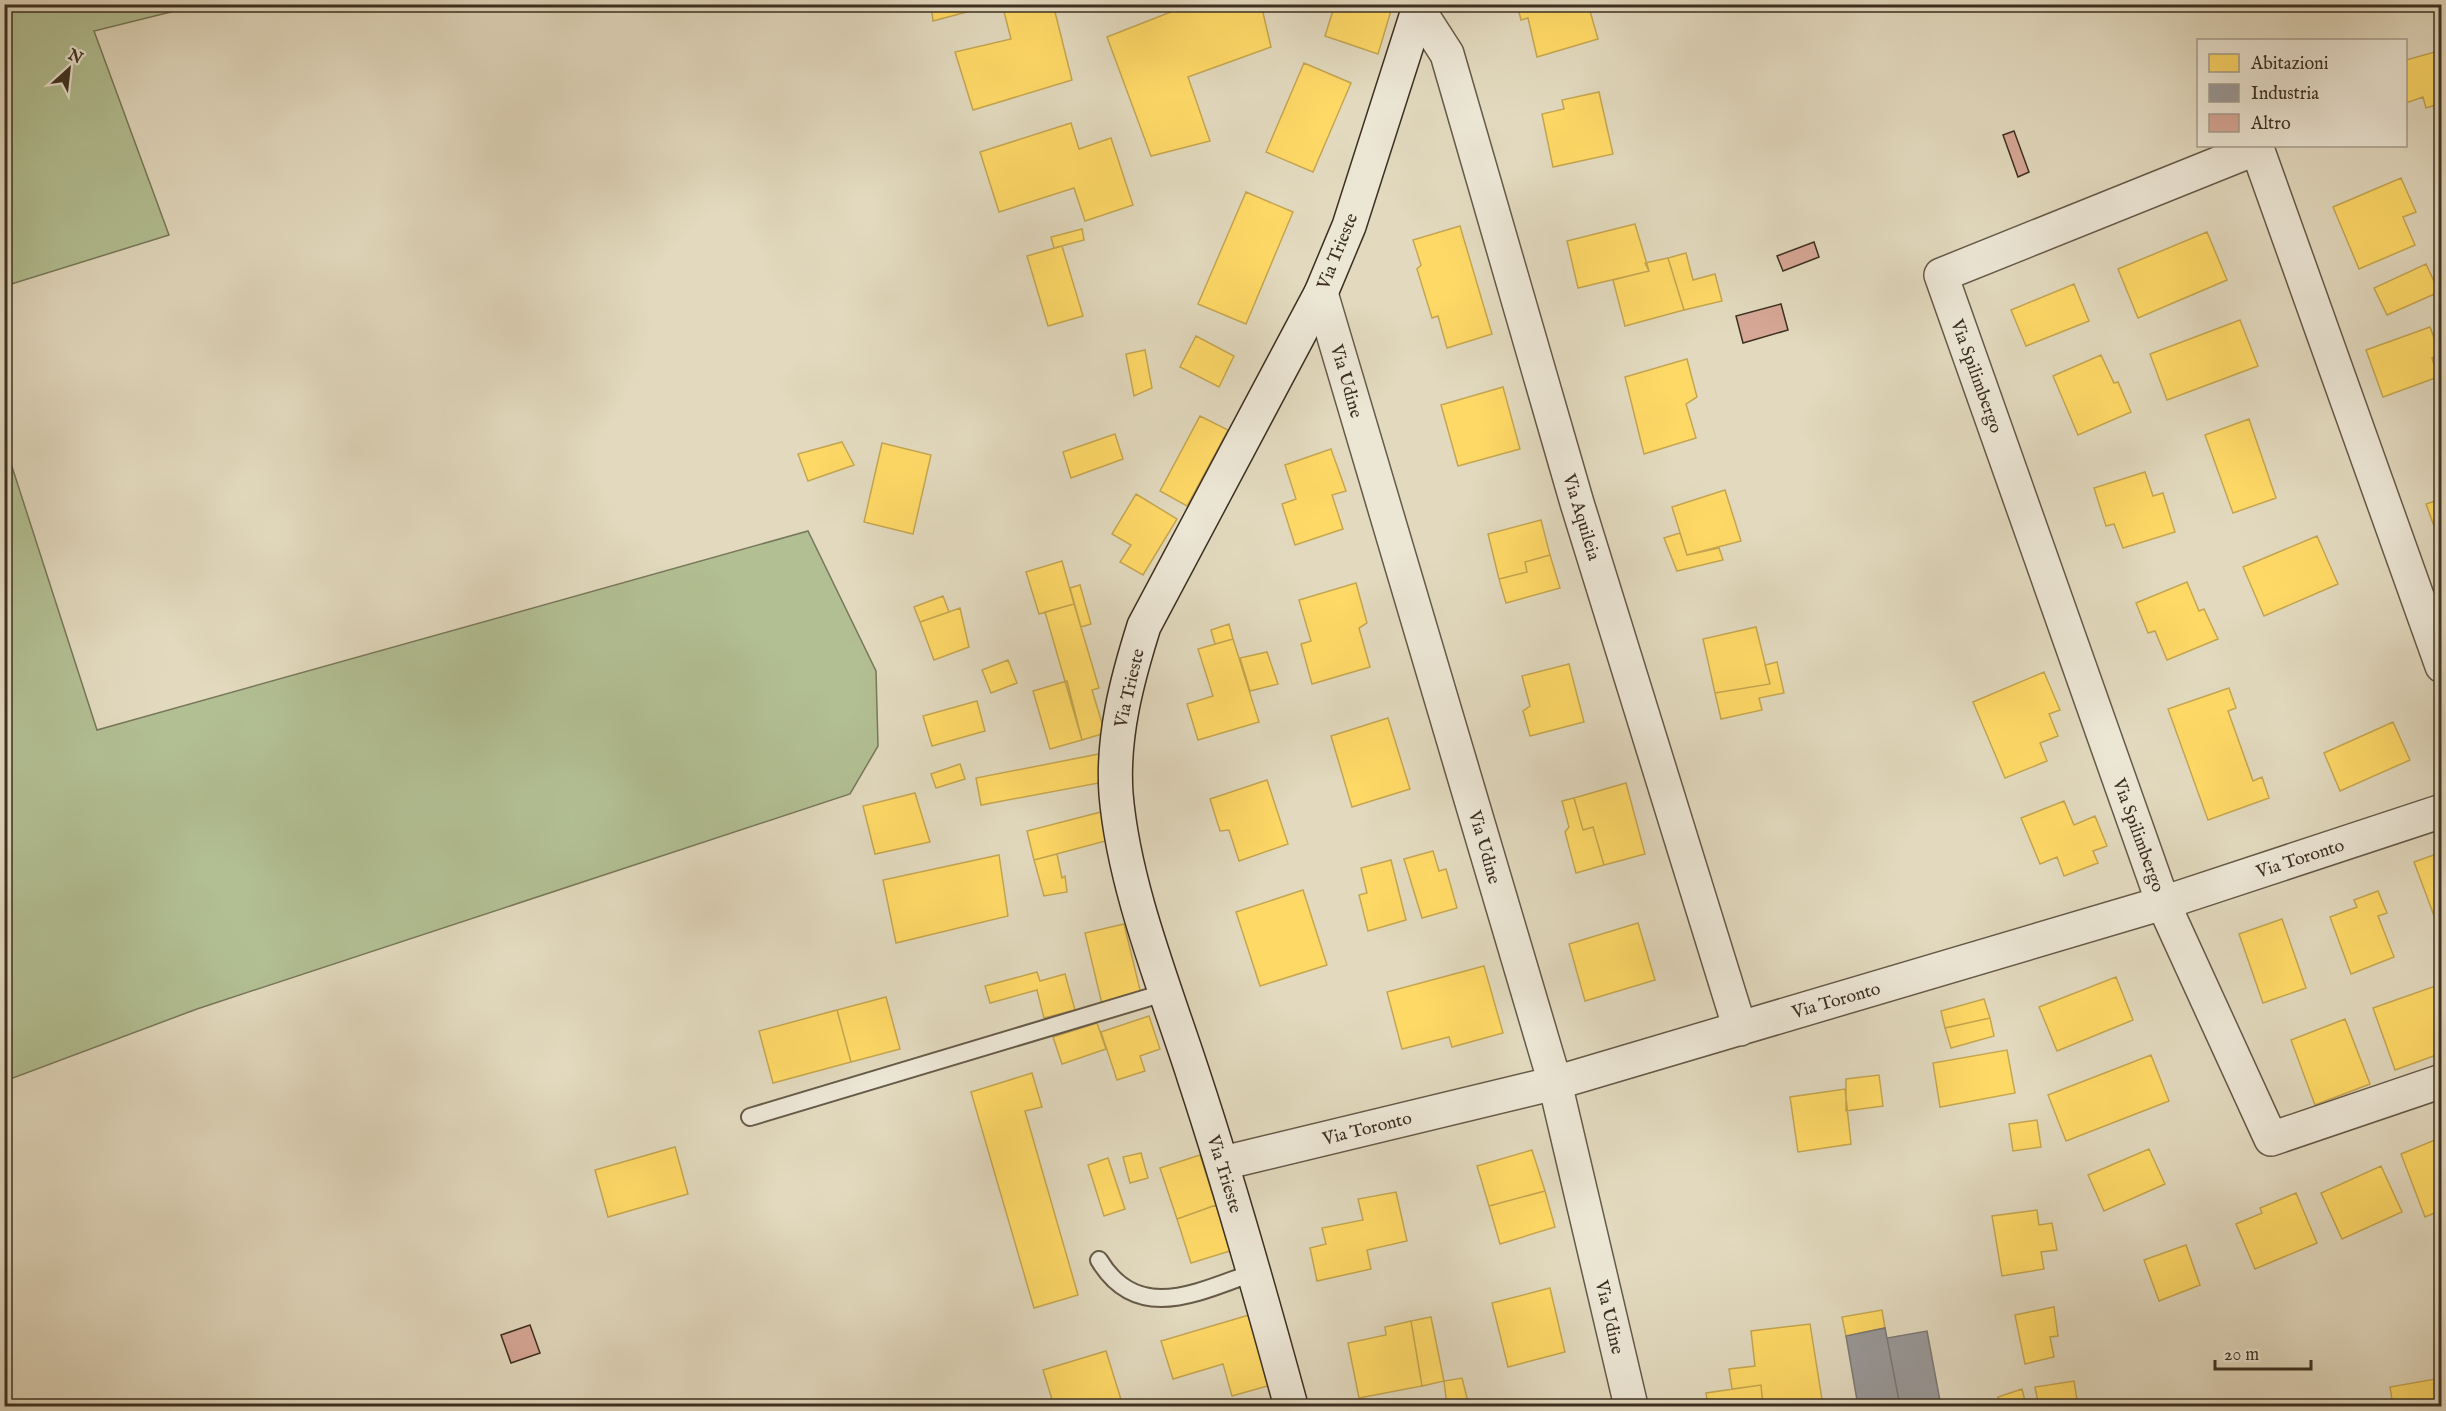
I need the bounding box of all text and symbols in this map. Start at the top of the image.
north arrow [39,39,99,99]
legend [2197,39,2407,147]
text: N [63,45,86,70]
text: Abitazioni [2250,53,2329,76]
text: Industria [2251,83,2319,106]
text: Altro [2250,113,2291,136]
street label: Via Trieste [1312,210,1364,294]
street label: Via Spilimbergo [1944,315,2007,437]
street label: Via Udine [1324,341,1367,421]
street label: Via Aquileia [1556,470,1605,564]
street label: Via Trieste [1110,647,1151,731]
street label: Via Spilimbergo [2106,774,2169,896]
street label: Via Udine [1462,807,1505,887]
street label: Via Toronto [2253,834,2348,885]
street label: Via Toronto [1789,978,1884,1025]
street label: Via Toronto [1319,1107,1415,1152]
street label: Via Trieste [1201,1132,1246,1216]
street label: Via Udine [1589,1277,1628,1357]
scale bar [2215,1333,2311,1371]
text: 20 m [2224,1344,2259,1367]

